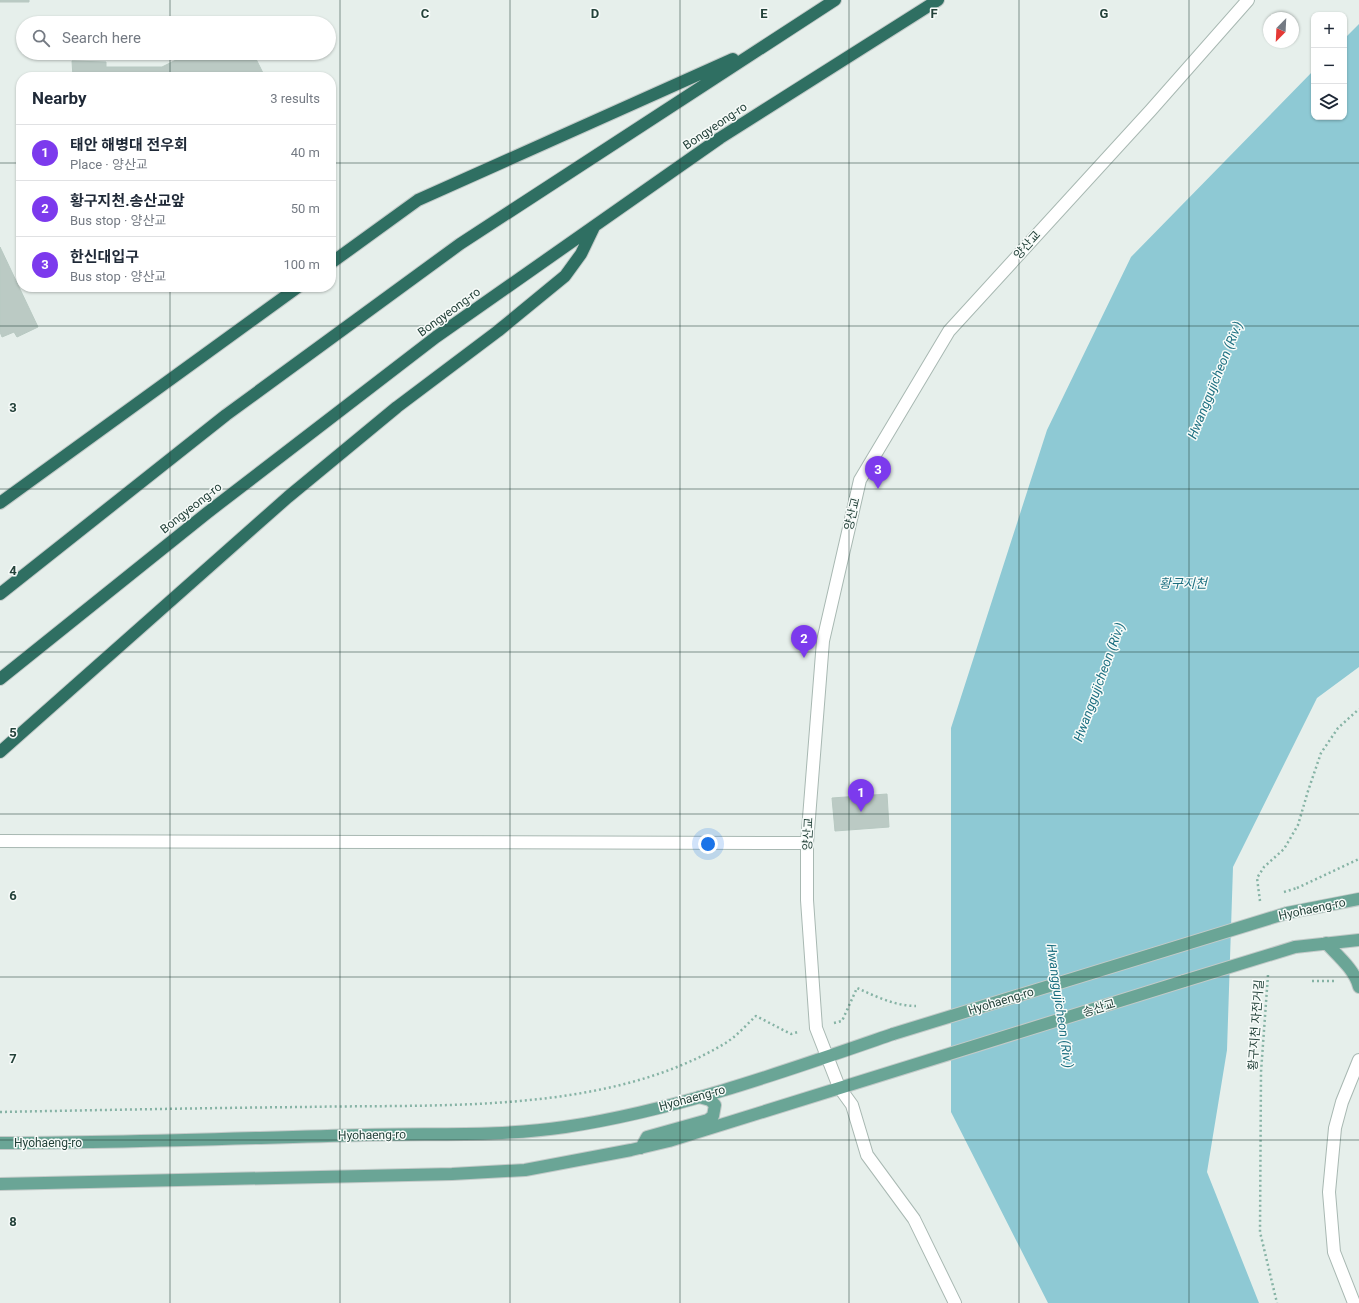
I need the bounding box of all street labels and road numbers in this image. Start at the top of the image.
street label: Bongyeong-ro [680,99,750,152]
street label: 양산교 [1011,228,1043,262]
street label: Bongyeong-ro [415,285,483,339]
street label: Bongyeong-ro [158,480,225,536]
street label: 양산교 [841,496,863,532]
street label: 양산교 [800,817,816,851]
street label: Hyohaeng-ro [1277,895,1347,923]
street label: 황구지천 자전거길 [1246,979,1266,1071]
street label: Hyohaeng-ro [966,984,1036,1018]
street label: 송산교 [1081,996,1117,1020]
street label: Hyohaeng-ro [657,1082,727,1114]
street label: Hyohaeng-ro [338,1127,406,1143]
street label: Hyohaeng-ro [14,1136,82,1150]

